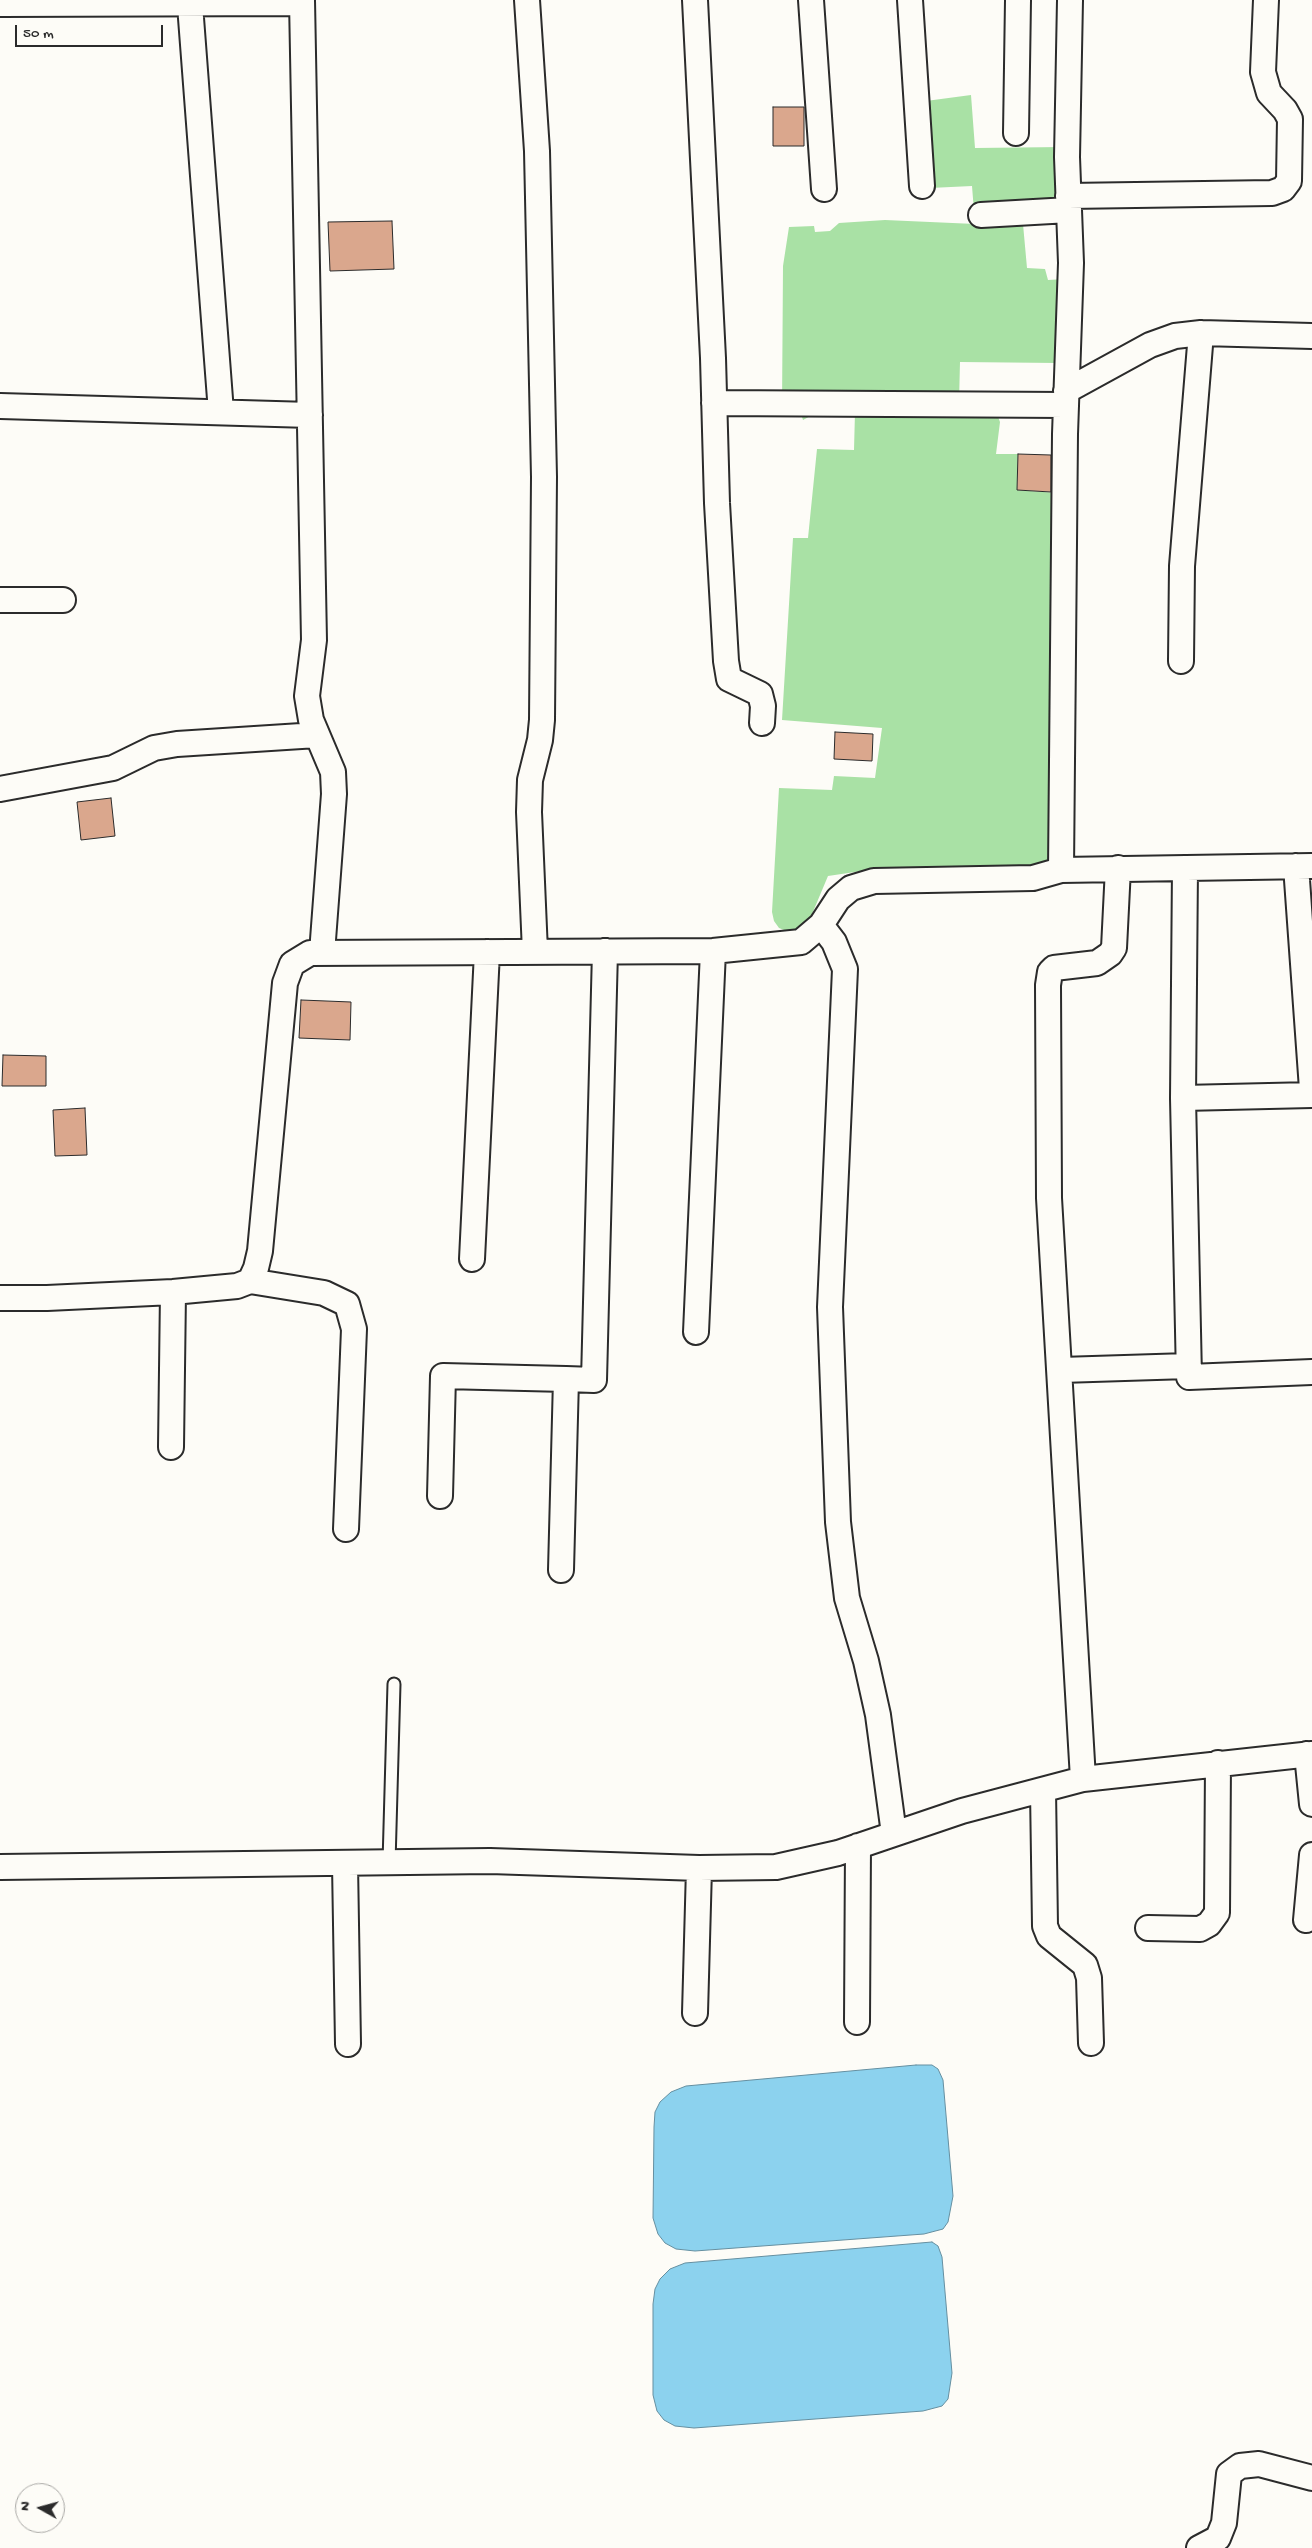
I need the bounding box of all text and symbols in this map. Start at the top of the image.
scale bar [18,15,165,47]
text: 50 m [23,25,54,43]
north arrow [15,2483,65,2533]
text: N [17,2501,35,2512]

